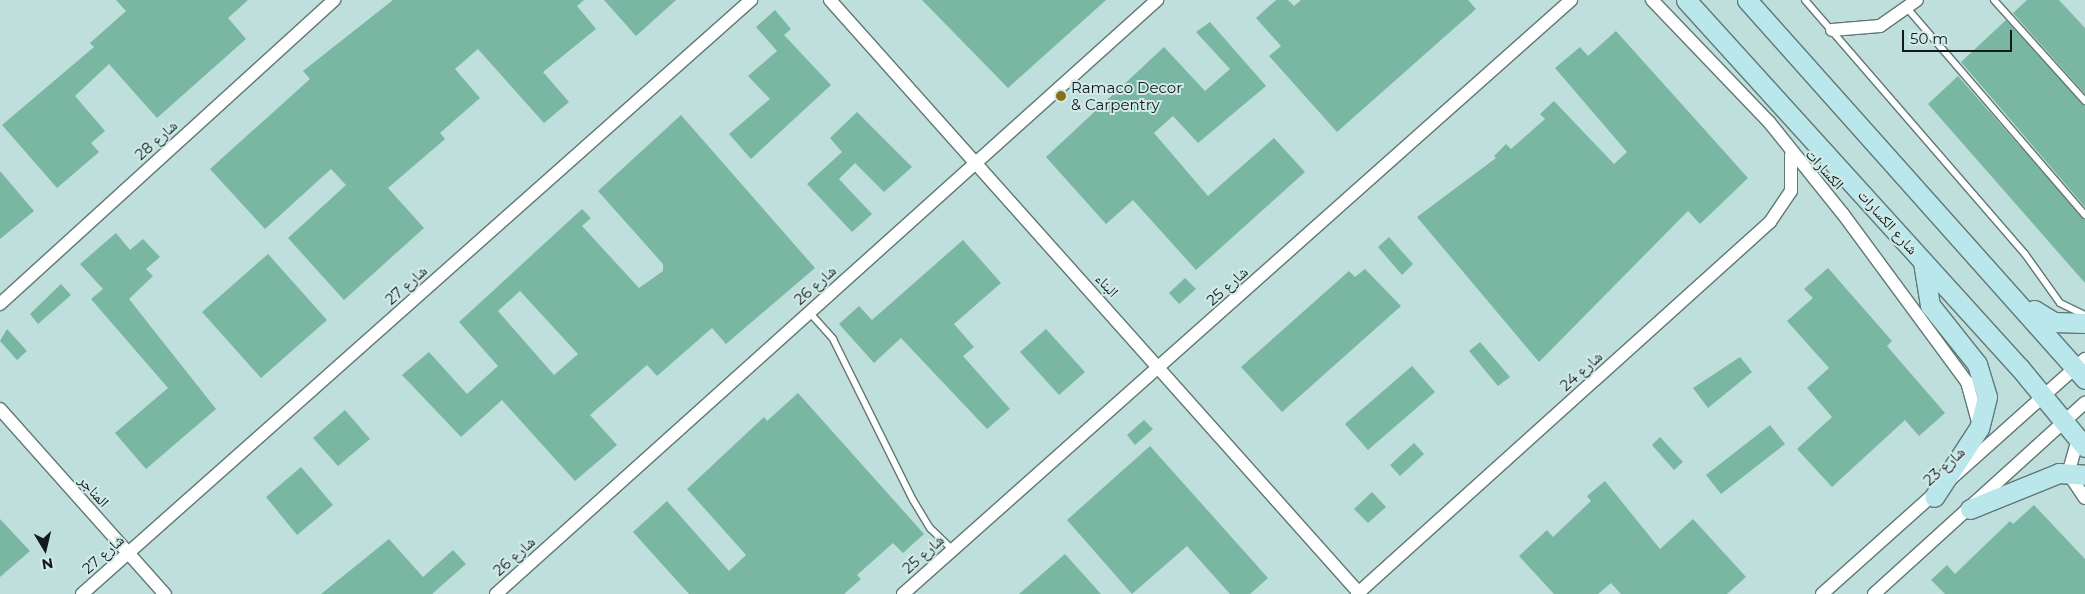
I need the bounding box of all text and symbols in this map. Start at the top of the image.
scale bar [1905,20,2015,52]
text: 50 m [1910,29,1948,48]
place label: Ramaco Decor & Carpentry [1071,78,1182,113]
marker: Ramaco Decor & Carpentry [1055,90,1067,102]
street label: شارع 28 [131,116,181,164]
street label: الكسارات [1802,145,1848,193]
street label: شارع الكسارات [1854,186,1922,258]
street label: شارع 27 [381,262,431,308]
street label: شارع 26 [790,262,840,308]
street label: شارع 25 [1203,263,1251,309]
street label: البناء [1092,269,1122,301]
street label: شارع 24 [1556,347,1606,395]
street label: شارع 23 [1920,443,1968,489]
street label: المناجر [75,471,113,511]
north arrow [20,524,70,574]
street label: شارع 27 [78,531,128,577]
street label: شارع 25 [899,531,947,577]
street label: شارع 26 [489,533,539,579]
text: N [40,554,54,574]

